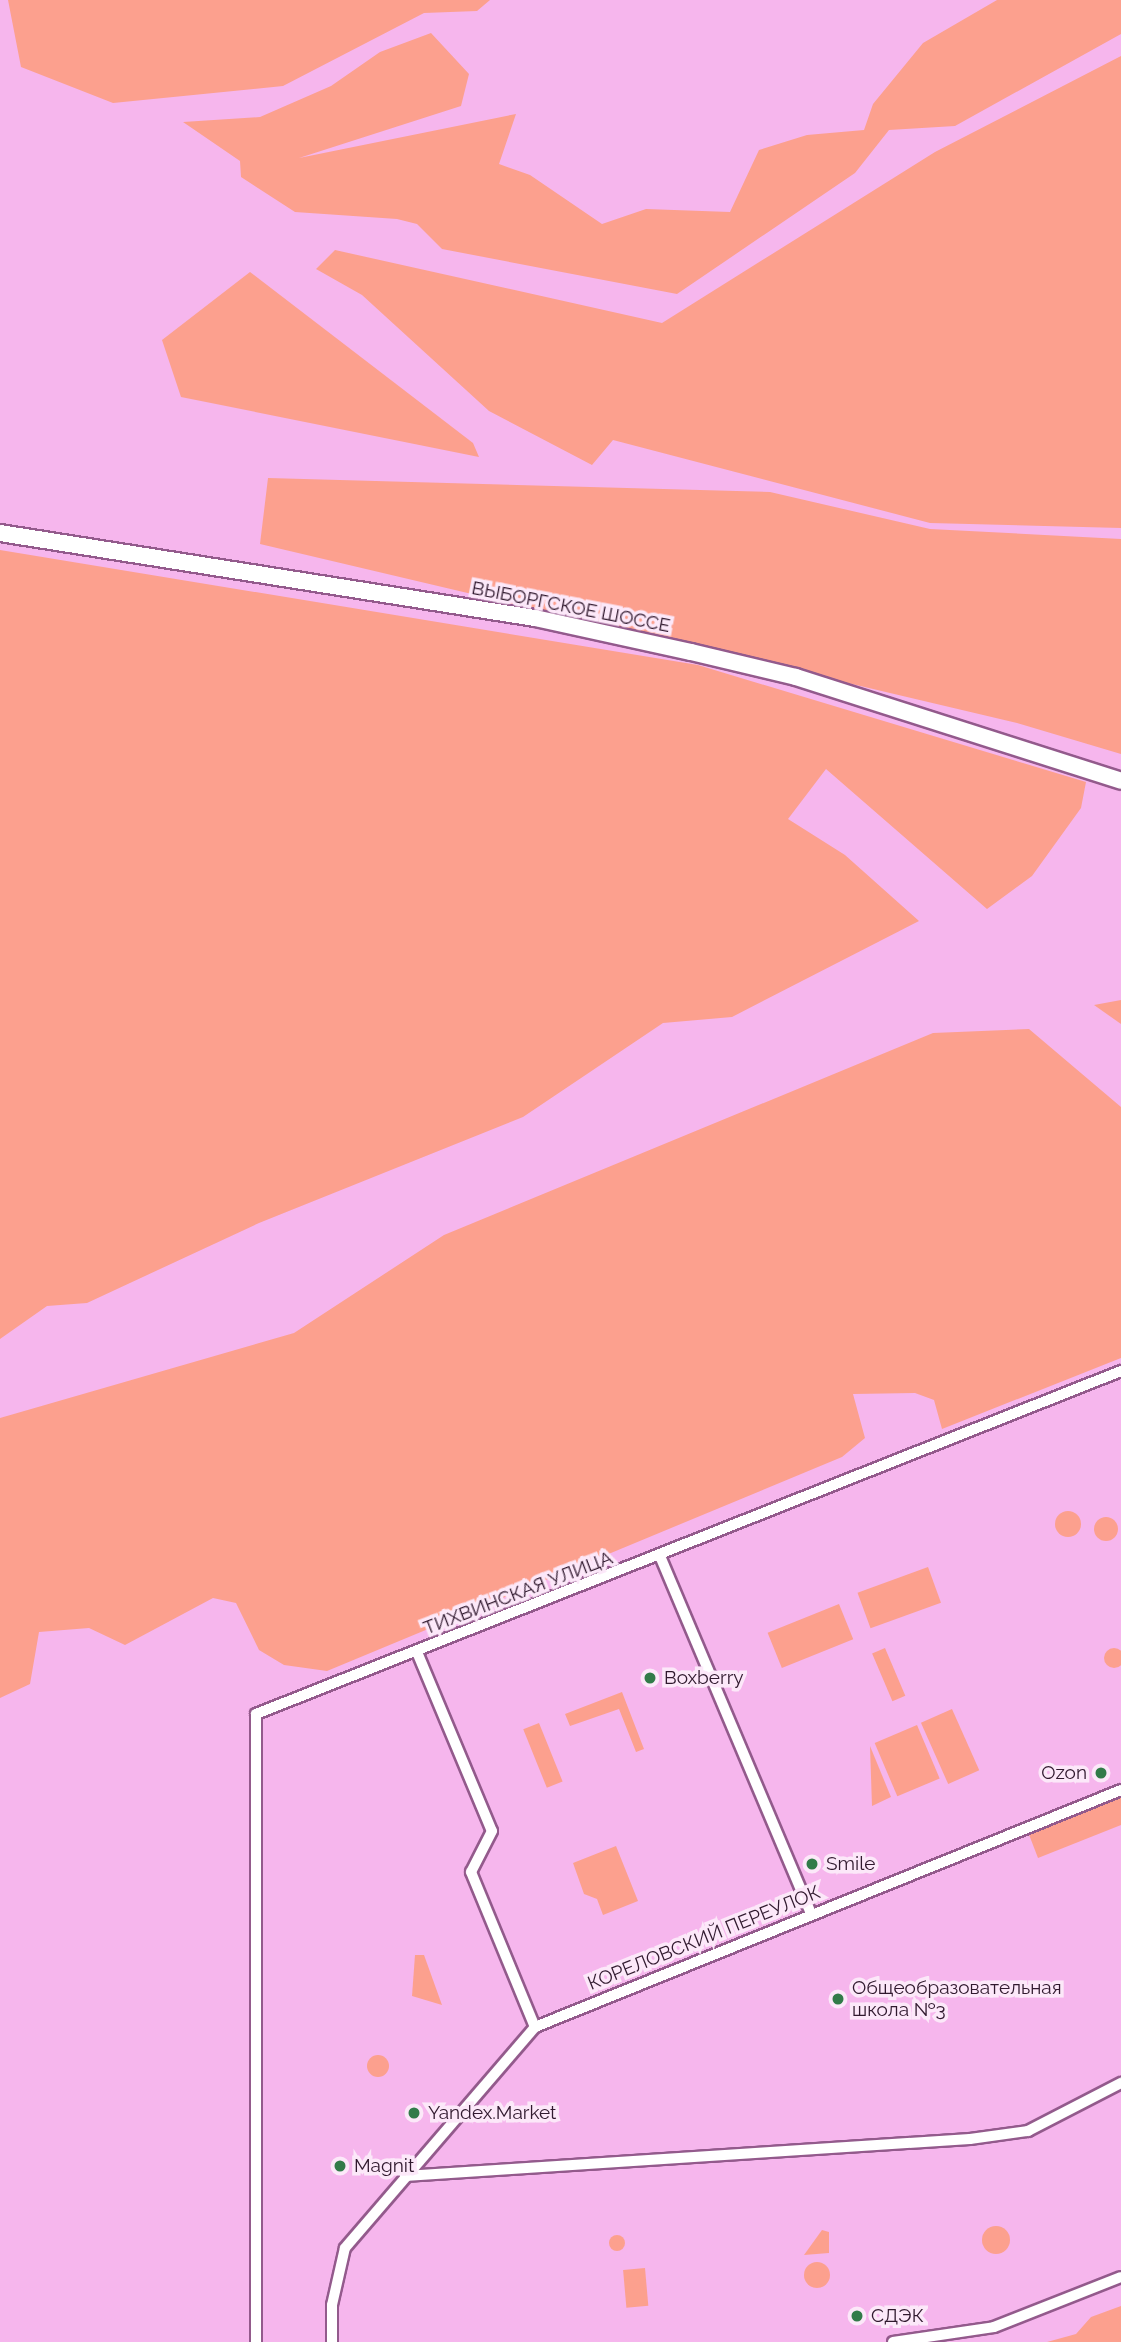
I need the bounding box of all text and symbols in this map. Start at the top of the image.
street label: ВЫБОРГСКОЕ ШОССЕ [470,577,672,637]
street label: ТИХВИНСКАЯ УЛИЦА [420,1546,616,1640]
place label: Boxberry [664,1667,744,1689]
marker: Boxberry [642,1670,658,1686]
place label: Ozon [1041,1762,1087,1784]
marker: Ozon [1093,1765,1109,1781]
place label: Smile [826,1853,875,1875]
marker: Smile [804,1856,820,1872]
street label: КОРЕЛОВСКИЙ ПЕРЕУЛОК [584,1881,824,1995]
place label: Общеобразовательная школа №3 [852,1977,1062,2021]
marker: Общеобразовательная школа №3 [830,1991,846,2007]
place label: Yandex.Market [428,2102,556,2124]
marker: Yandex.Market [406,2105,422,2121]
place label: Magnit [354,2155,414,2177]
marker: Magnit [332,2158,348,2174]
place label: СДЭК [871,2305,924,2327]
marker: СДЭК [849,2308,865,2324]

